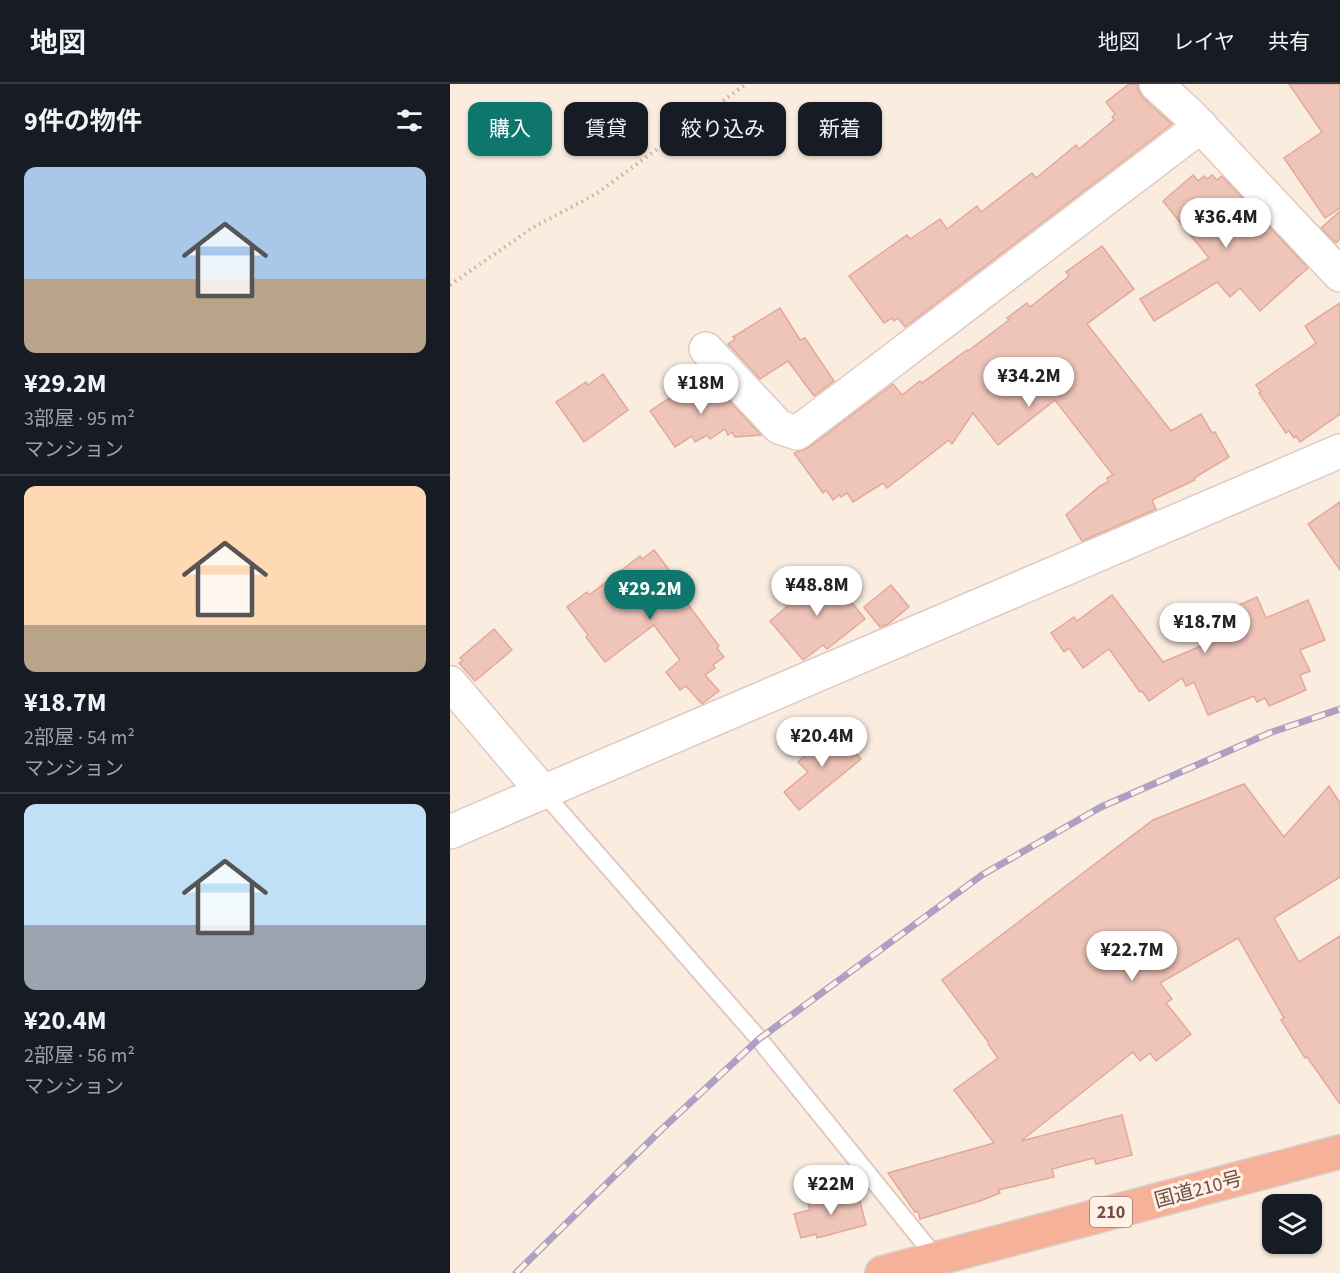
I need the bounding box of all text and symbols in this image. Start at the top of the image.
text: 地図 [30,23,86,63]
text: 地図 [1098,27,1140,57]
text: レイヤ [1173,27,1235,57]
text: 共有 [1268,27,1310,57]
chip: 購入 [468,102,552,156]
chip: 賃貸 [564,102,648,156]
chip: 絞り込み [660,102,786,156]
chip: 新着 [798,102,882,156]
text: 9件の物件 [24,103,142,140]
icon: filters [393,104,426,137]
pin: ¥36.4M [1177,198,1275,249]
text: ¥36.4M [1194,203,1258,231]
icon: home [171,206,279,314]
pin: ¥34.2M [980,357,1078,408]
text: ¥34.2M [997,362,1061,390]
pin: ¥18M [665,364,737,415]
text: ¥29.2M [24,365,107,402]
text: ¥18M [678,369,724,397]
text: 3部屋 · 95 m² [24,405,135,433]
text: マンション [24,436,124,464]
icon: home [171,525,279,633]
pin: ¥48.8M [768,566,866,617]
pin: ¥29.2M [601,570,699,621]
text: ¥48.8M [785,571,849,599]
text: ¥29.2M [618,575,682,603]
pin: ¥18.7M [1156,603,1254,654]
text: ¥18.7M [1173,608,1237,636]
text: ¥18.7M [24,684,107,721]
pin: ¥20.4M [773,717,871,768]
text: ¥20.4M [790,722,854,750]
text: 2部屋 · 54 m² [24,724,135,752]
text: マンション [24,755,124,783]
icon: home [171,843,279,951]
pin: ¥22.7M [1083,931,1181,982]
text: ¥22.7M [1100,936,1164,964]
text: ¥20.4M [24,1002,107,1039]
text: 2部屋 · 56 m² [24,1042,135,1070]
text: マンション [24,1073,124,1101]
pin: ¥22M [795,1165,867,1216]
street label: 国道210号 [1151,1165,1245,1215]
text: ¥22M [808,1170,854,1198]
map controls [1262,1194,1322,1254]
button: layers [1262,1194,1322,1254]
road number: 210 [1090,1197,1132,1227]

